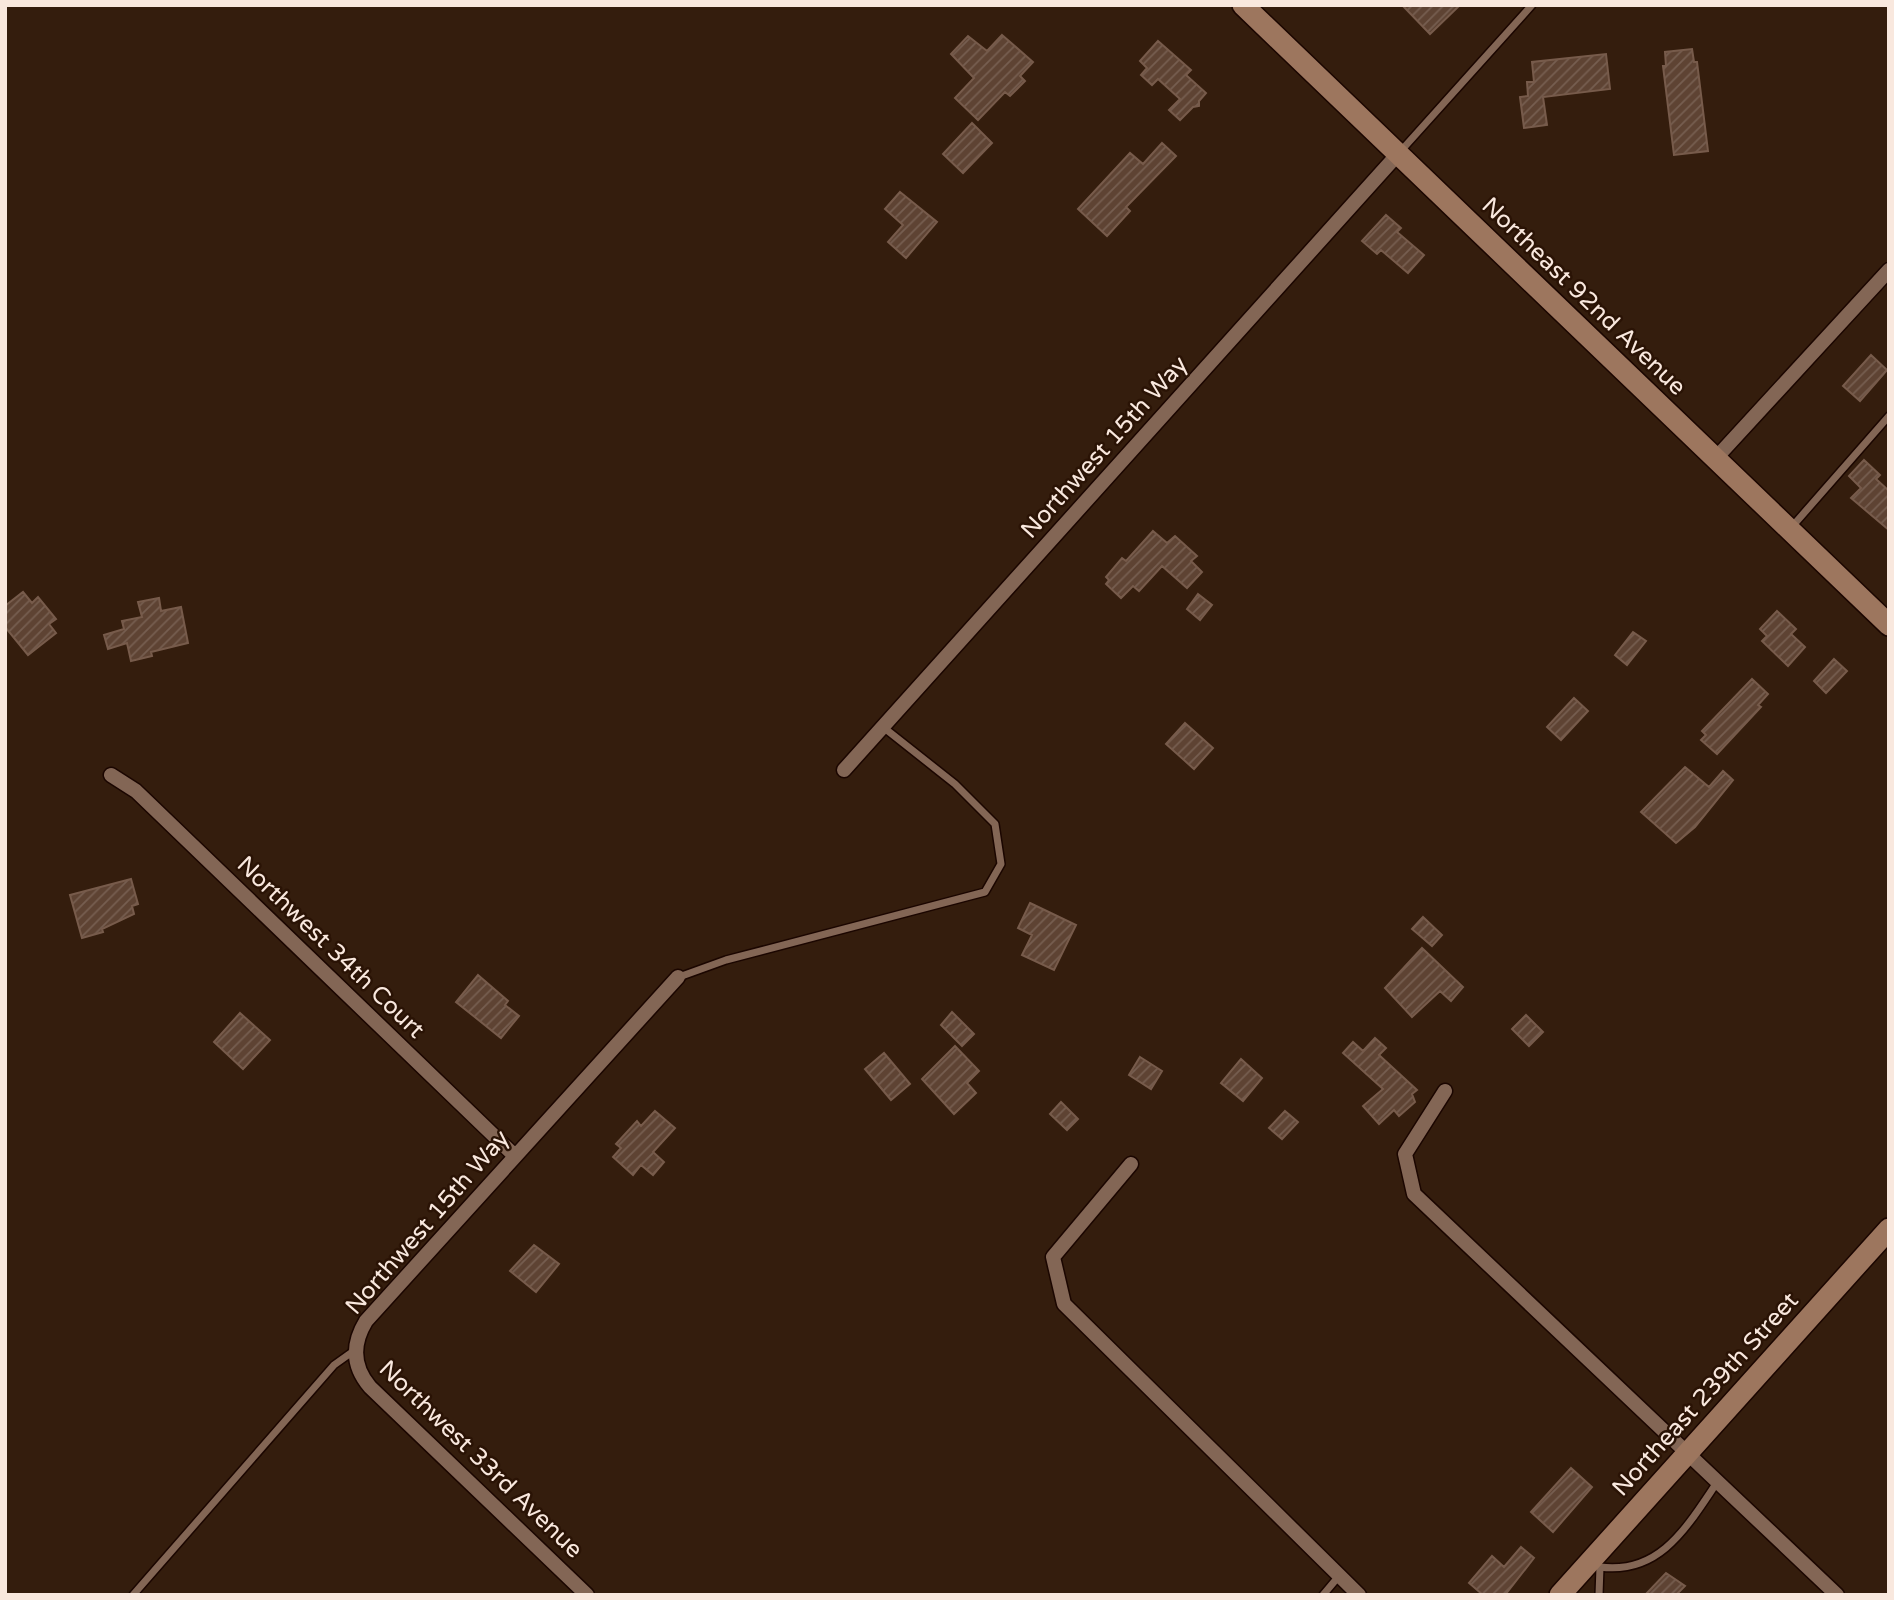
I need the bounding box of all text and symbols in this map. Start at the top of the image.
street label: Northeast 92nd Avenue [1476,191,1692,401]
street label: Northwest 15th Way [1015,350,1194,544]
street label: Northwest 34th Court [231,850,430,1044]
street label: Northwest 15th Way [339,1124,516,1321]
street label: Northeast 239th Street [1606,1286,1805,1502]
street label: Northwest 33rd Avenue [373,1355,588,1564]

